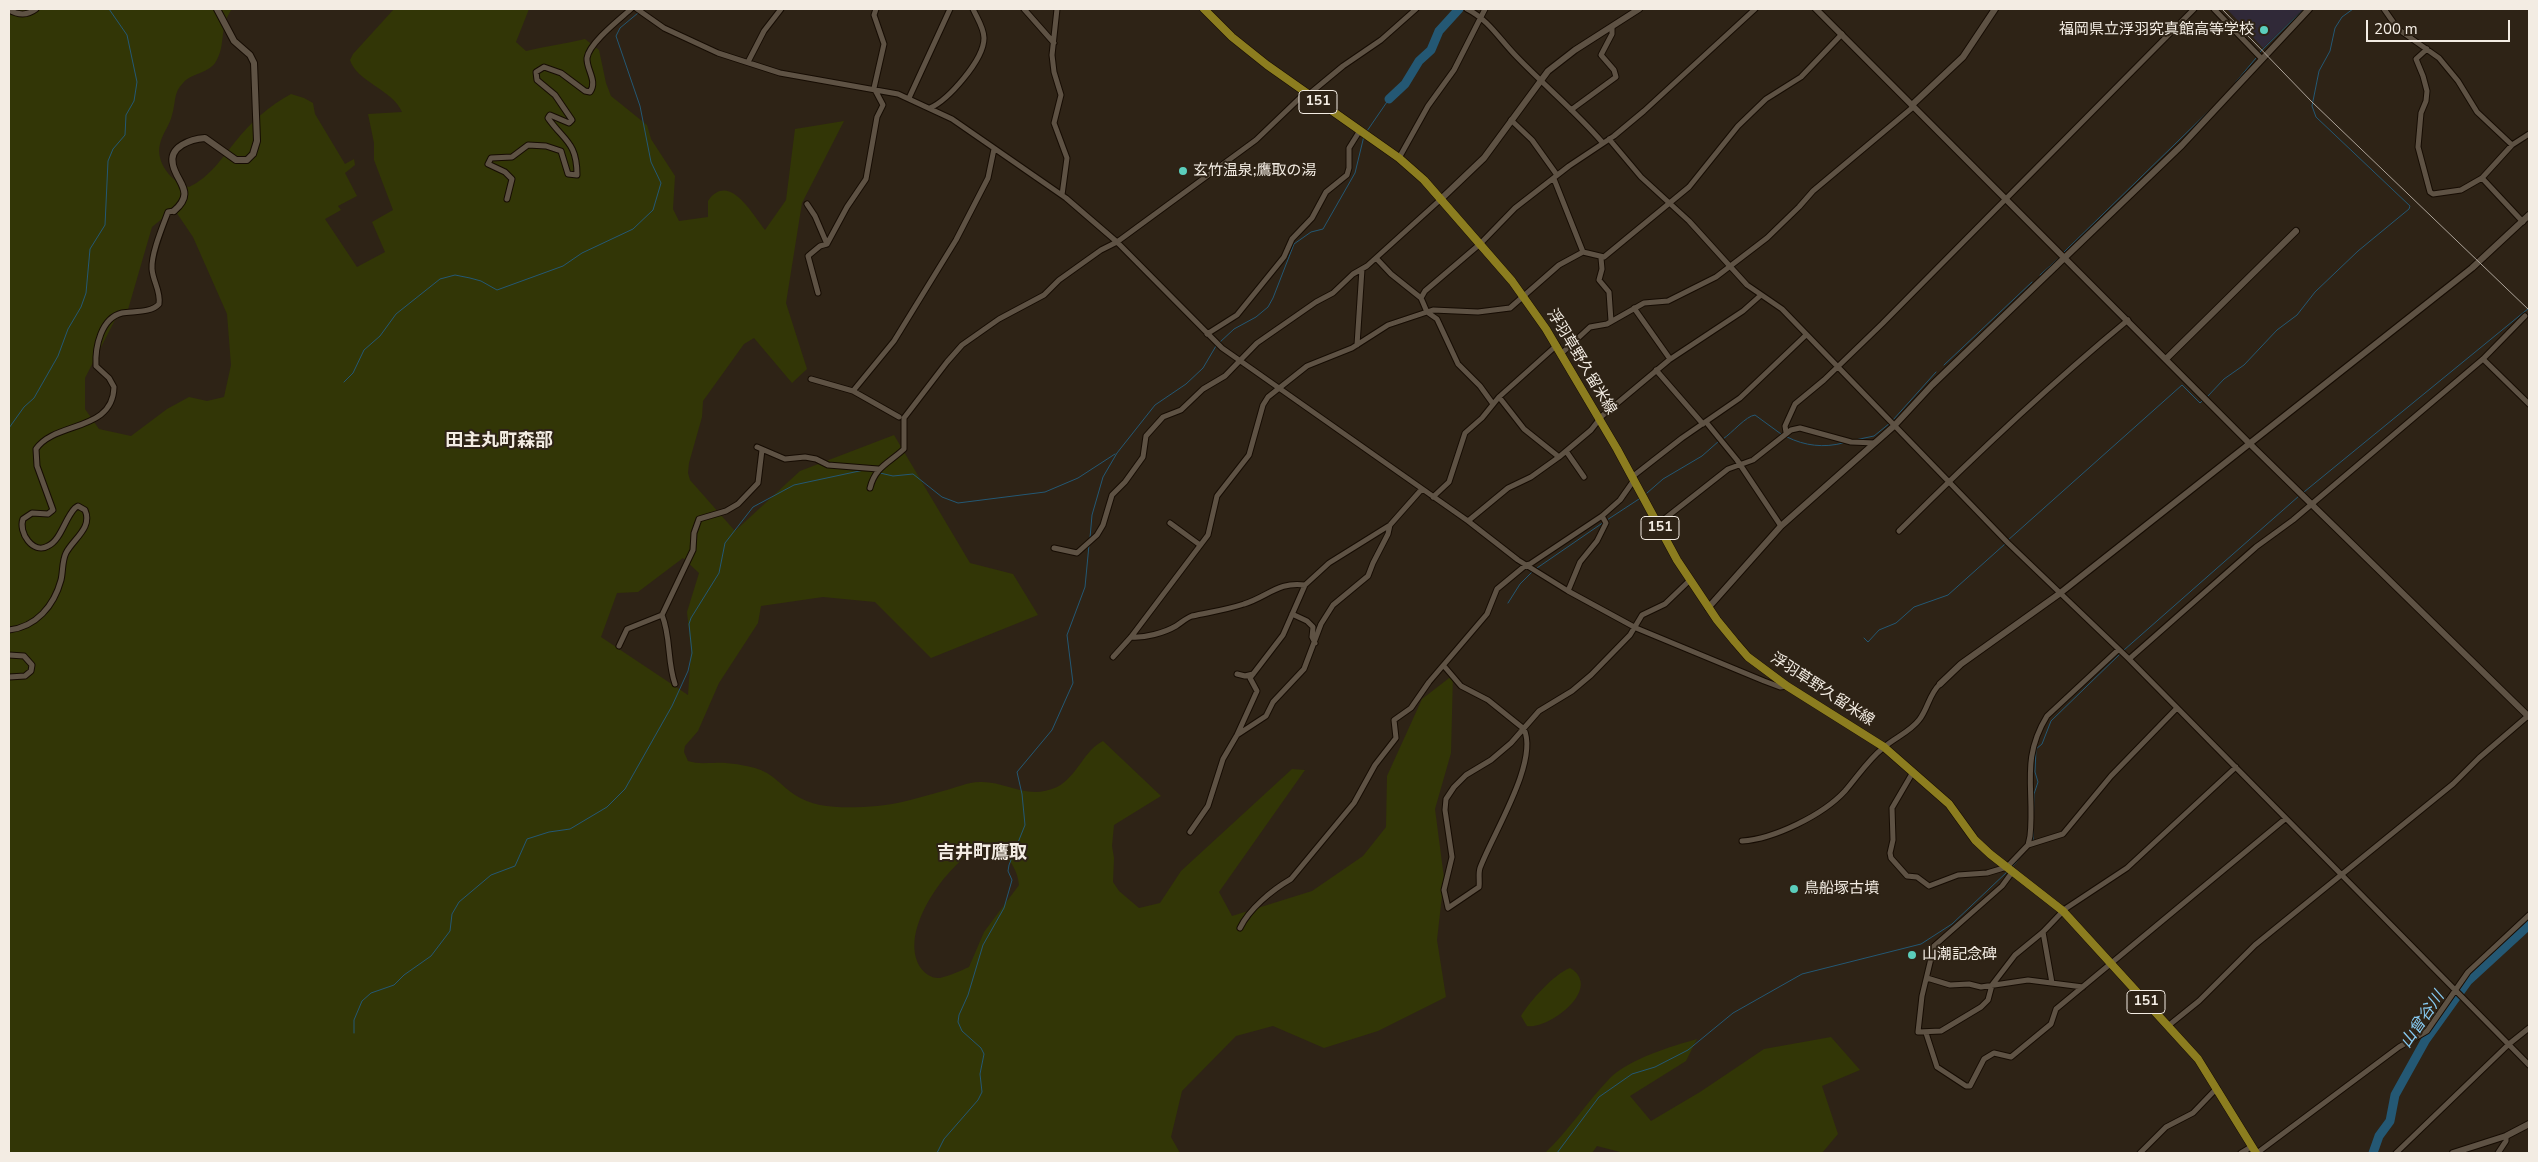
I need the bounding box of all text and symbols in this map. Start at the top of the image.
scale bar [2368,10,2512,42]
text: 200 m [2374,19,2418,39]
place label: 福岡県立浮羽究真館高等学校 [2059,21,2254,39]
marker: 福岡県立浮羽究真館高等学校 [2258,24,2270,36]
road number: 151 [1299,90,1337,114]
place label: 玄竹温泉;鷹取の湯 [1193,162,1316,180]
marker: 玄竹温泉;鷹取の湯 [1177,165,1189,177]
street label: 浮羽草野久留米線 [1542,306,1620,418]
district label: 田主丸町森部 [445,431,553,453]
road number: 151 [1641,516,1679,540]
street label: 浮羽草野久留米線 [1767,650,1877,730]
district label: 吉井町鷹取 [937,843,1027,865]
place label: 鳥船塚古墳 [1804,880,1879,898]
marker: 鳥船塚古墳 [1788,883,1800,895]
place label: 山潮記念碑 [1922,946,1997,964]
marker: 山潮記念碑 [1906,949,1918,961]
water label: 山曾谷川 [2397,988,2449,1052]
road number: 151 [2127,990,2165,1014]

